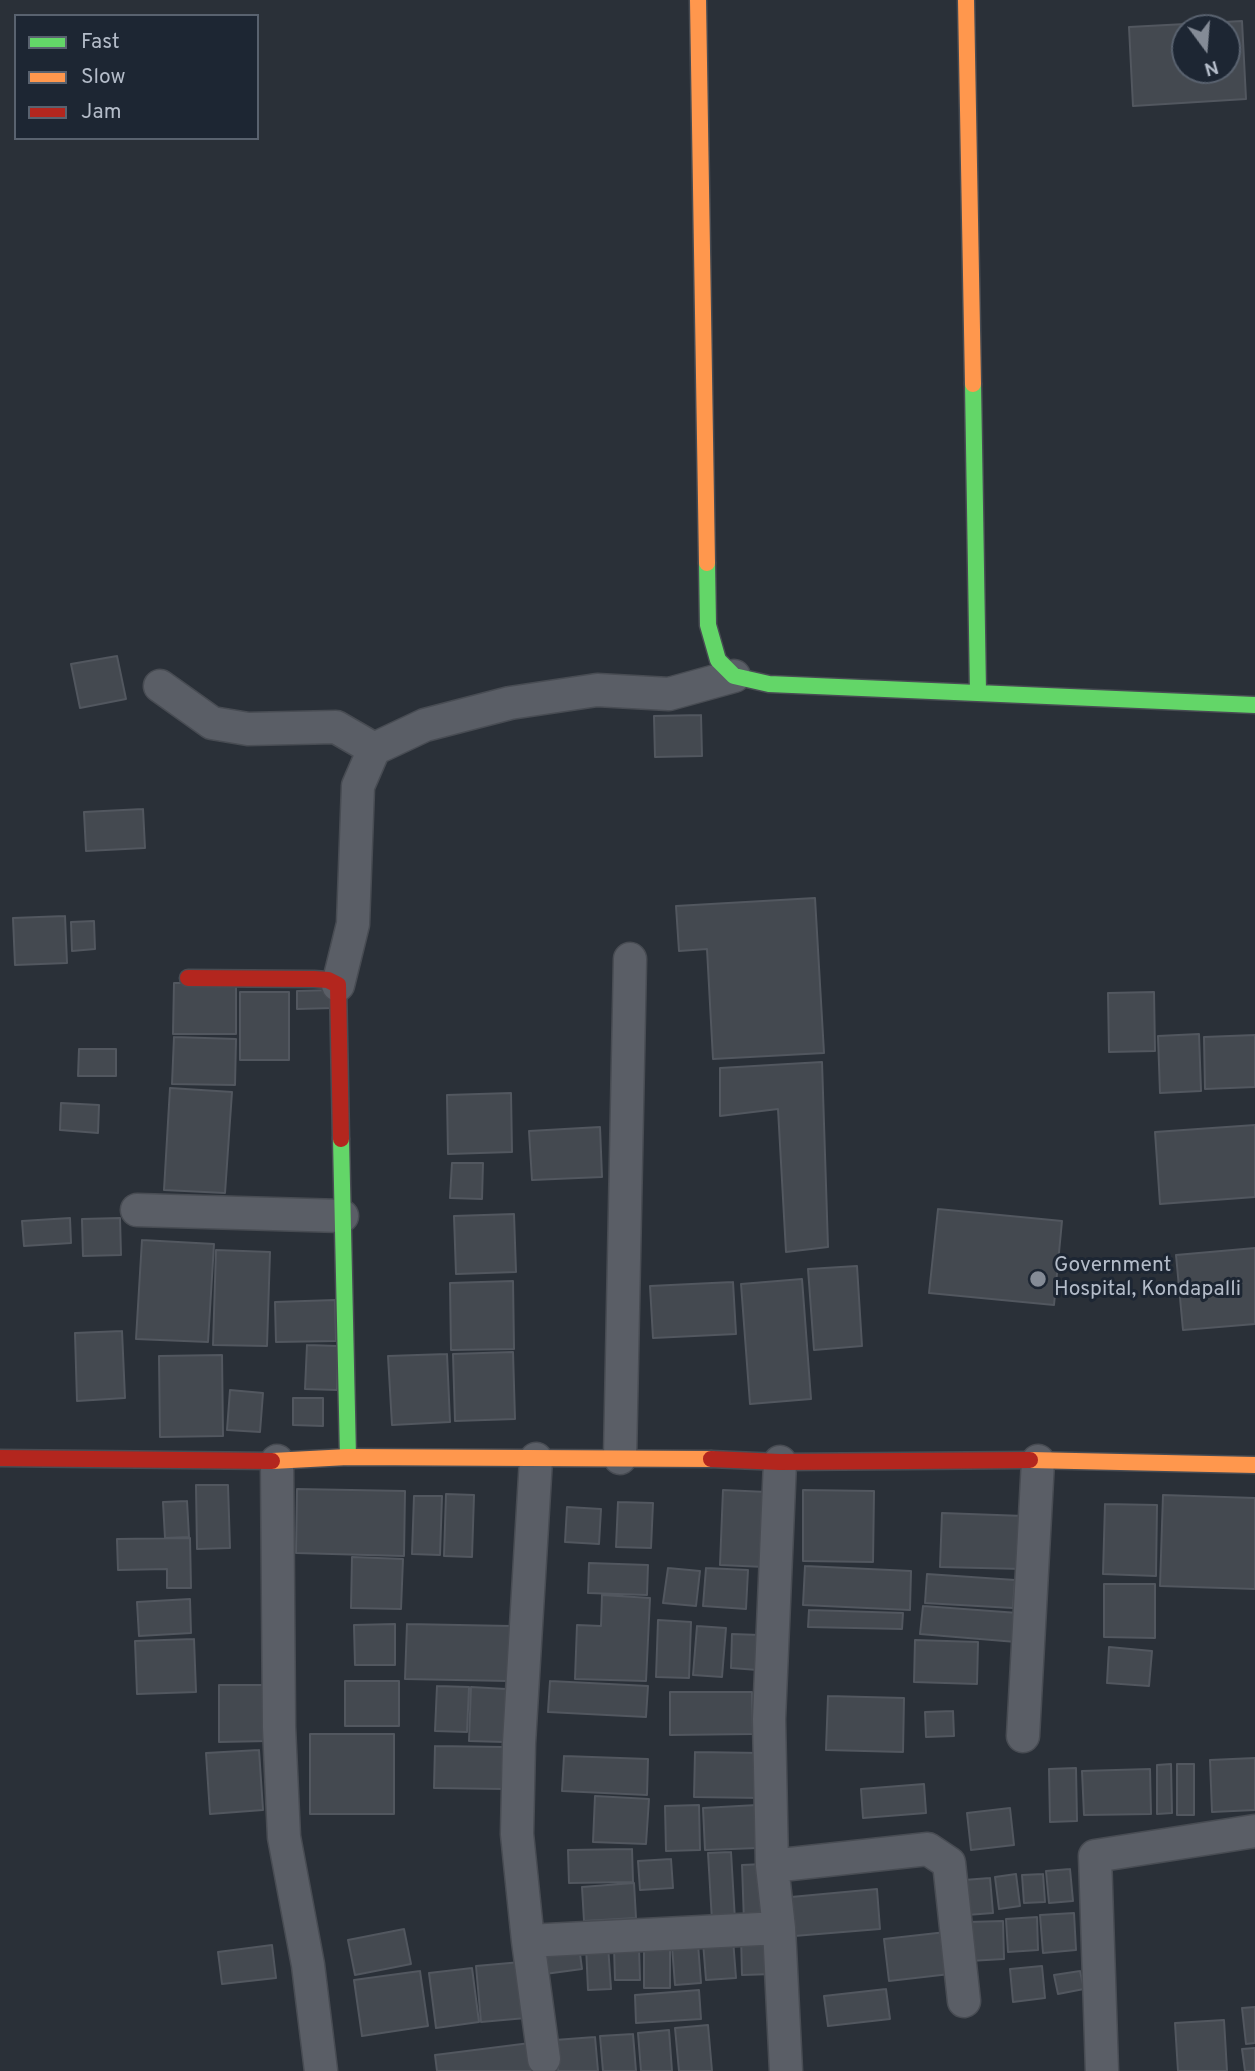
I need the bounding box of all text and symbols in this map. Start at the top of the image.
legend [14,14,259,140]
north arrow [1171,14,1241,84]
text: Fast [81,29,120,56]
text: N [1201,54,1221,81]
text: Slow [81,64,126,91]
text: Jam [81,99,122,126]
place label: Government Hospital, Kondapalli [1054,1254,1241,1304]
marker: Government Hospital, Kondapalli [1028,1269,1048,1289]

